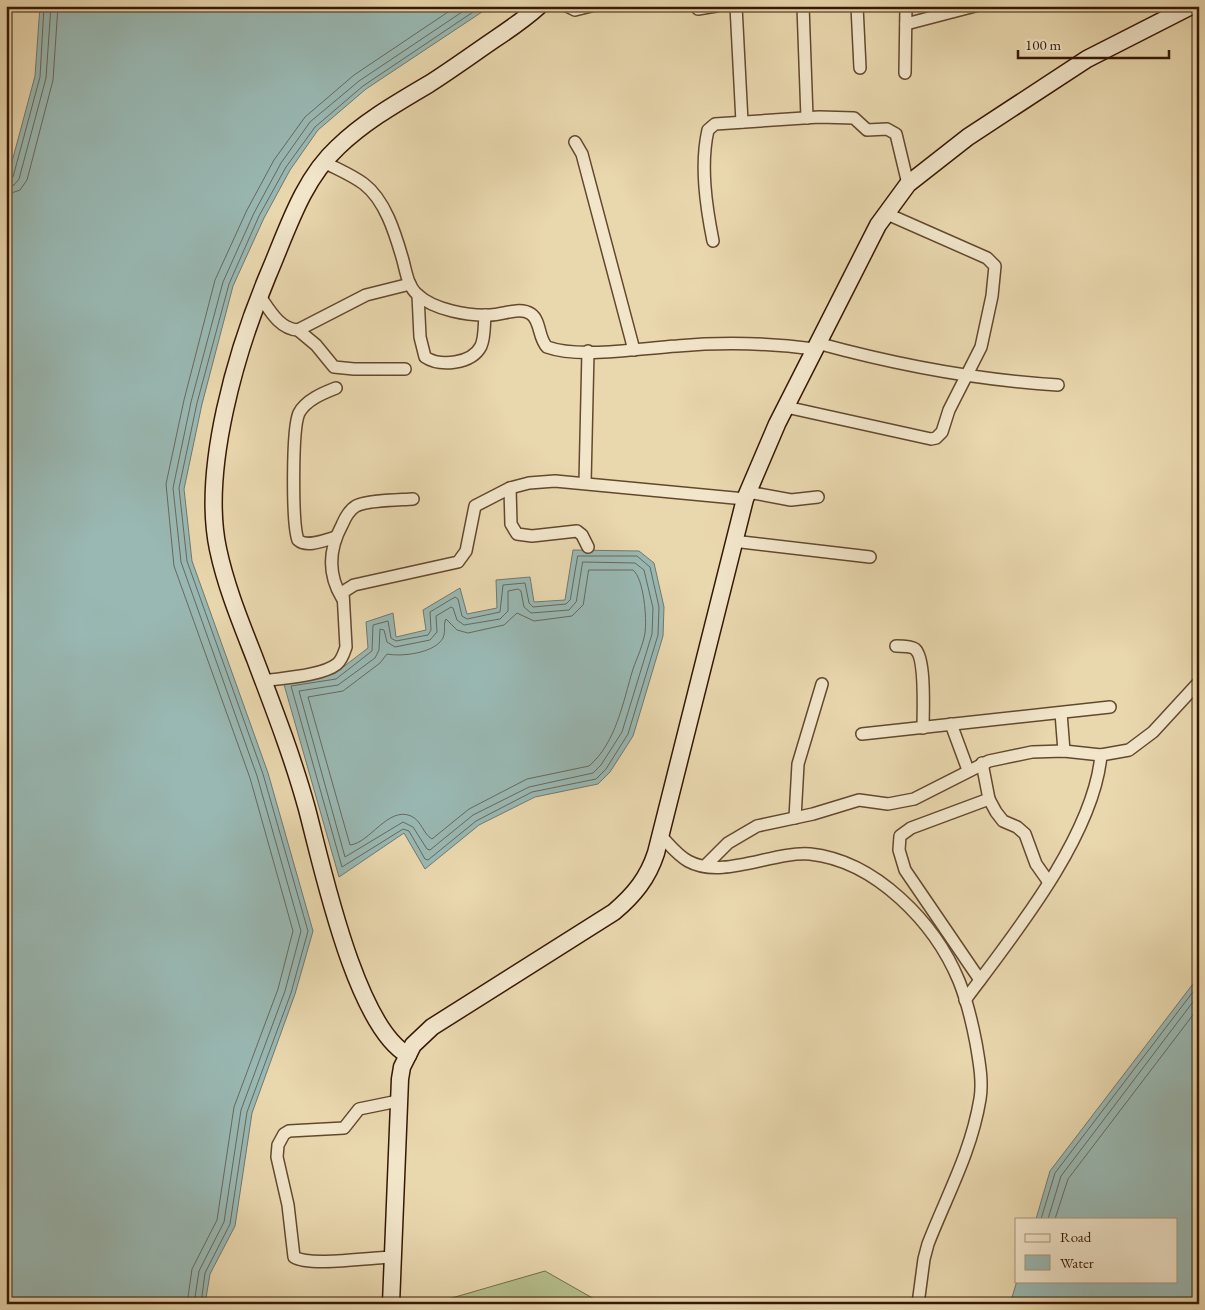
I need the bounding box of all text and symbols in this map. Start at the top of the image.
scale bar [1018,28,1169,60]
text: 100 m [1025,35,1062,54]
legend [1015,1218,1178,1282]
text: Road [1060,1227,1092,1246]
text: Water [1060,1253,1094,1272]

